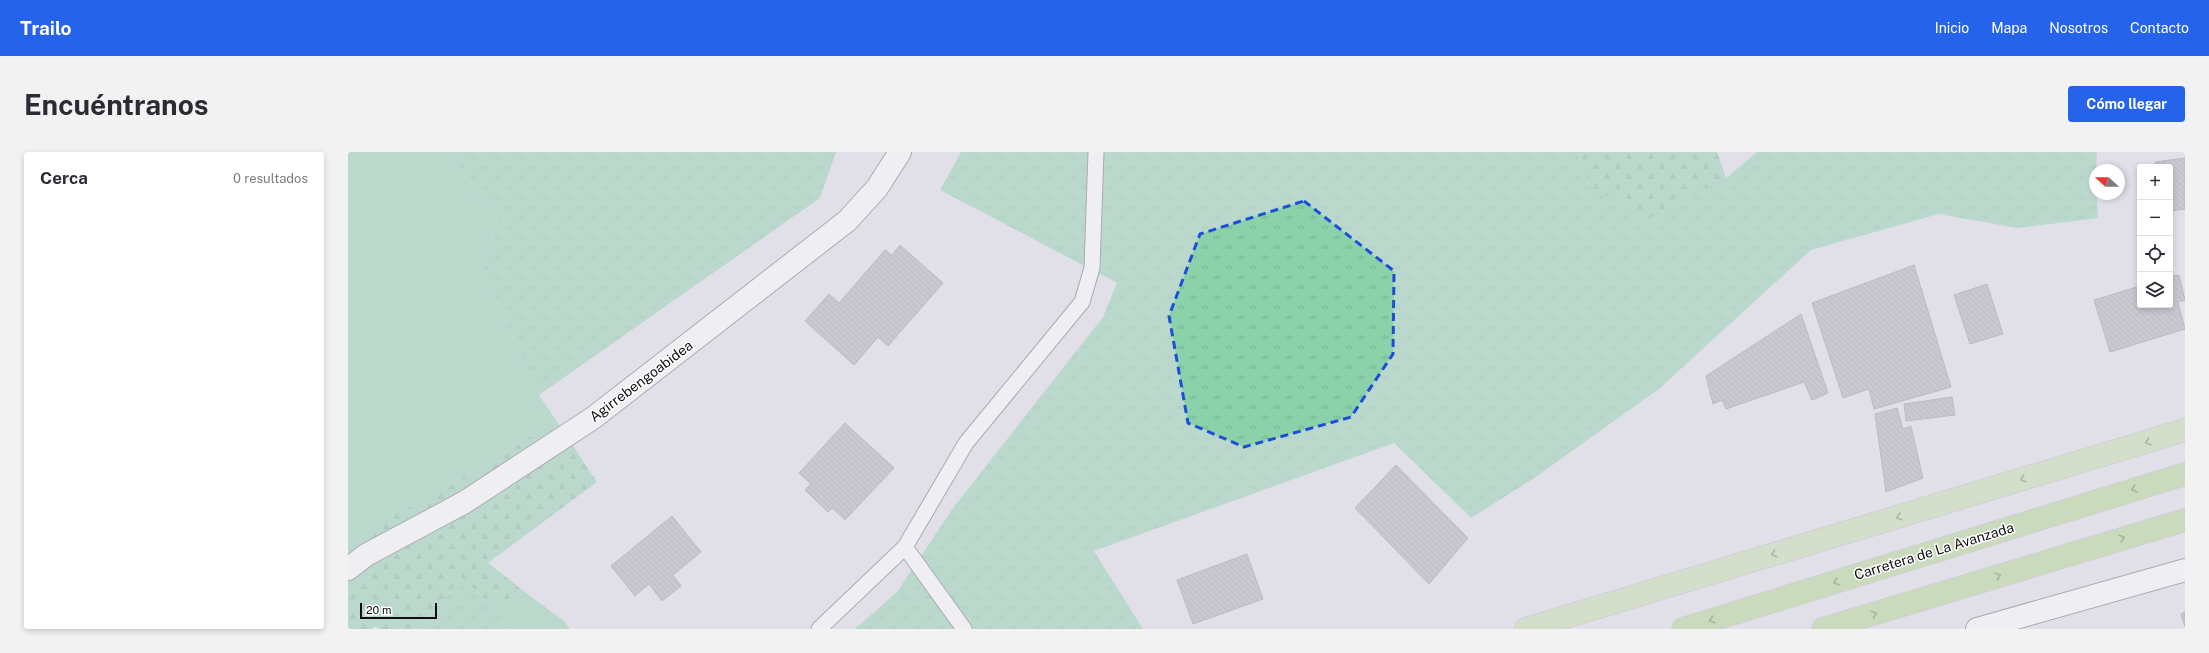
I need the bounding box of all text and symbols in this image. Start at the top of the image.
text: Trailo [20,17,72,39]
text: Inicio [1935,20,1969,36]
text: Mapa [1991,20,2027,36]
text: Nosotros [2049,20,2108,36]
text: Contacto [2130,20,2189,36]
button: Cómo llegar [2068,86,2185,122]
text: Encuéntranos [24,88,209,121]
north arrow [2089,164,2125,200]
map controls [2137,164,2173,308]
button: + [2137,164,2173,200]
text: Cerca [40,168,88,188]
text: 0 resultados [233,171,308,186]
button: − [2137,200,2173,236]
button: locate [2137,236,2173,272]
button: layers [2137,272,2173,308]
street label: Agirrebengoabidea [586,337,696,425]
one-way arrow [2144,437,2151,446]
one-way arrow [2020,474,2027,483]
one-way arrow [2131,484,2138,493]
one-way arrow [1896,512,1903,521]
street label: Carretera de La Avanzada [1852,519,2016,583]
one-way arrow [2119,534,2126,543]
one-way arrow [1771,549,1778,558]
one-way arrow [1994,572,2001,581]
one-way arrow [1833,577,1840,586]
scale bar [360,601,437,620]
text: 20 m [366,604,391,616]
one-way arrow [1870,610,1877,619]
one-way arrow [1709,615,1716,624]

